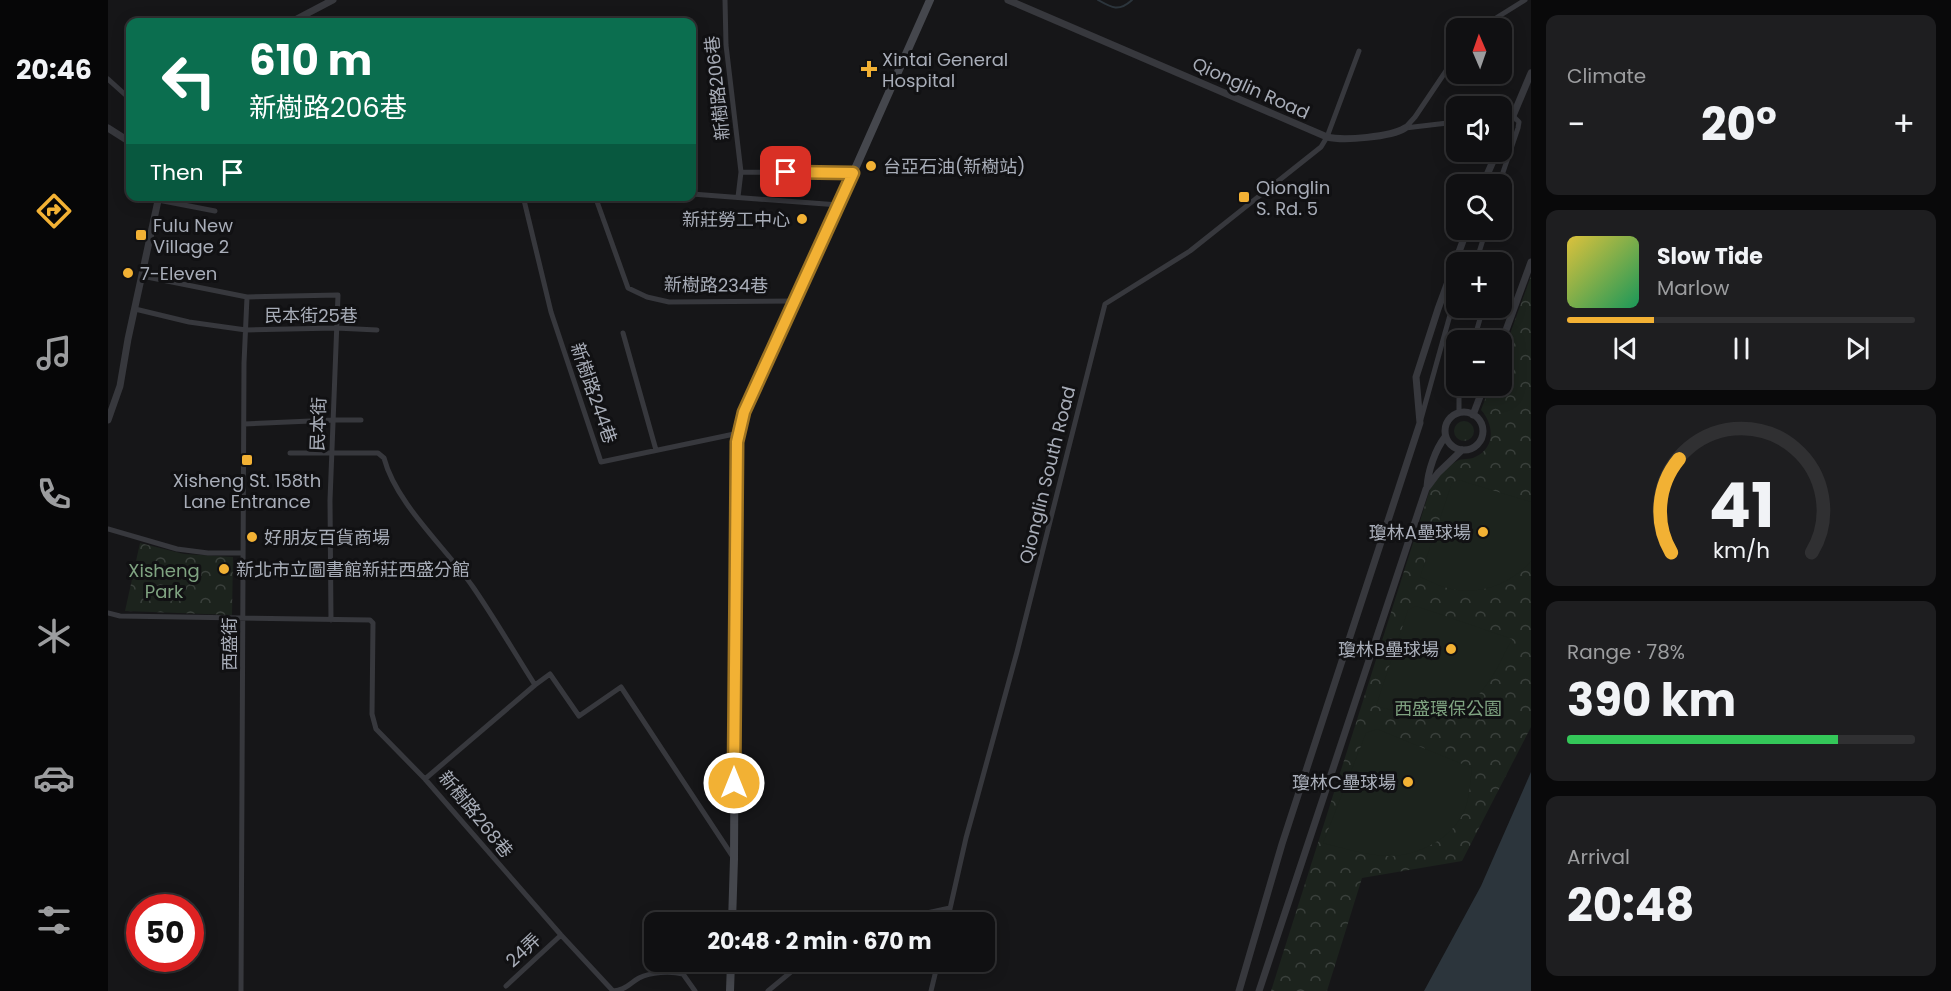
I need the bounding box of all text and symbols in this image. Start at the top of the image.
north arrow [1446,18,1512,84]
map controls [1446,18,1512,396]
text: 610 m [249,31,372,90]
street label: 新樹路206巷 [699,34,735,142]
icon: left [150,42,228,120]
place label: Xintai General Hospital [882,47,1008,93]
text: 20:46 [16,51,92,88]
street label: Qionglin Road [1188,51,1314,125]
marker: Xintai General Hospital [860,60,878,78]
text: Climate [1567,62,1646,90]
text: 新樹路206巷 [249,89,407,126]
text: 20° [1701,93,1777,156]
button: sound [1446,96,1512,162]
text: − [1567,101,1585,148]
text: + [1892,101,1915,148]
pin [760,146,811,197]
place label: 台亞石油(新樹站) [883,154,1025,179]
icon: arrive [769,155,802,188]
icon: arrive [216,156,249,189]
text: Then [150,157,204,188]
marker: 台亞石油(新樹站) [864,159,878,173]
button: search [1446,174,1512,240]
place label: Qionglin S. Rd. 5 [1256,175,1330,221]
icon: directions [33,190,75,232]
marker: Qionglin S. Rd. 5 [1237,190,1251,204]
place label: 新莊勞工中心 [682,207,790,232]
marker: 新莊勞工中心 [795,212,809,226]
place label: Fulu New Village 2 [153,213,233,259]
marker: Fulu New Village 2 [134,228,148,242]
text: Slow Tide [1657,241,1763,272]
button: + [1446,252,1512,318]
place label: 7-Eleven [140,261,217,286]
marker: 7-Eleven [121,266,135,280]
street label: 新樹路234巷 [664,272,768,298]
text: Marlow [1657,274,1729,302]
street label: 民本街25巷 [264,303,358,328]
button: − [1446,330,1512,396]
icon: music [33,332,75,374]
icon: previous [1609,332,1642,365]
icon: pause [1725,332,1758,365]
icon: next [1841,332,1874,365]
street label: 新樹路244巷 [565,339,623,447]
street label: Qionglin South Road [1013,384,1081,566]
street label: 民本街 [305,397,331,451]
marker: Xisheng St. 158th Lane Entrance [240,453,254,467]
text: 41 [1708,461,1774,549]
place label: Xisheng St. 158th Lane Entrance [173,468,321,514]
icon: phone [33,473,75,515]
place label: 瓊林A壘球場 [1369,520,1471,545]
place label: 好朋友百貨商場 [264,525,390,550]
marker: 瓊林A壘球場 [1476,525,1490,539]
marker: 好朋友百貨商場 [245,530,259,544]
text: km/h [1712,535,1770,566]
place label: 新北市立圖書館新莊西盛分館 [236,557,470,582]
park label: Xisheng Park [128,558,200,604]
marker: 新北市立圖書館新莊西盛分館 [217,562,231,576]
icon: climate [33,615,75,657]
street label: 西盛街 [217,617,242,671]
place label: 瓊林B壘球場 [1338,637,1439,662]
text: Range · 78% [1567,638,1685,666]
marker: 瓊林B壘球場 [1444,642,1458,656]
text: 390 km [1567,669,1736,732]
park label: 西盛環保公園 [1394,696,1502,721]
position arrow [702,751,766,815]
icon: car [33,757,75,799]
street label: 新樹路268巷 [433,765,519,863]
place label: 瓊林C壘球場 [1292,770,1396,795]
marker: 瓊林C壘球場 [1401,775,1415,789]
text: Arrival [1567,843,1630,871]
text: 20:48 [1567,874,1694,937]
speed limit sign: 50 [126,894,204,972]
icon: filters [33,899,75,941]
text: 20:48 · 2 min · 670 m [707,926,932,957]
street label: 24弄 [500,927,546,973]

